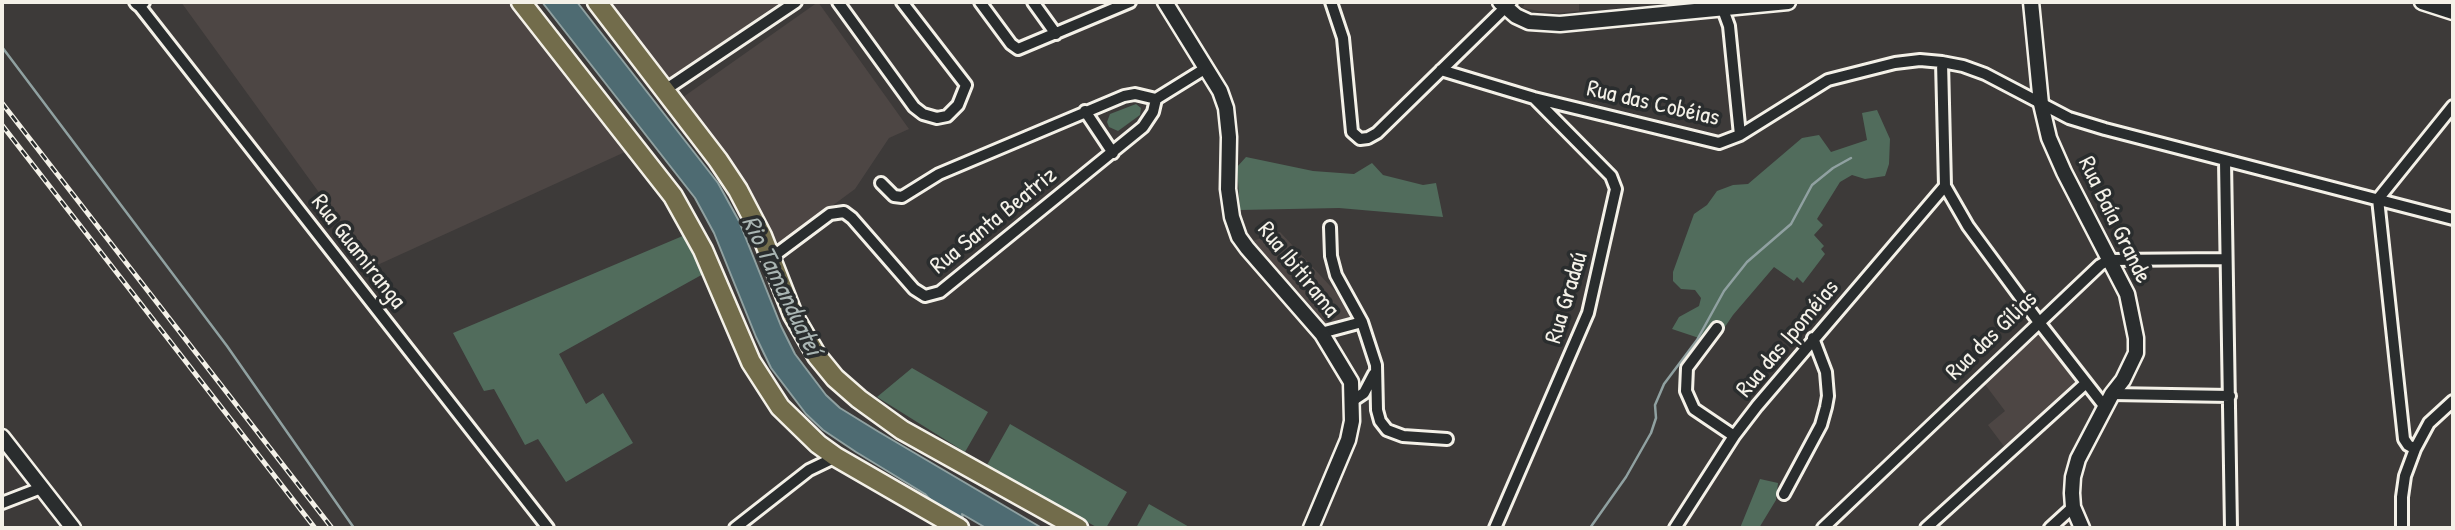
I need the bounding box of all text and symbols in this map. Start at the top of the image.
street label: Rua das Cobéias [1584,75,1722,133]
street label: Rua Baía Grande [2071,152,2157,288]
street label: Rua Santa Beatriz [925,161,1063,281]
street label: Rua Guamiranga [304,189,412,315]
water label: Rio Tamanduateí [734,211,828,361]
street label: Rua Ibitirama [1251,217,1345,323]
street label: Rua Gradaú [1539,249,1595,347]
street label: Rua das Ipoméias [1731,274,1845,404]
street label: Rua das Gílias [1940,285,2044,387]

